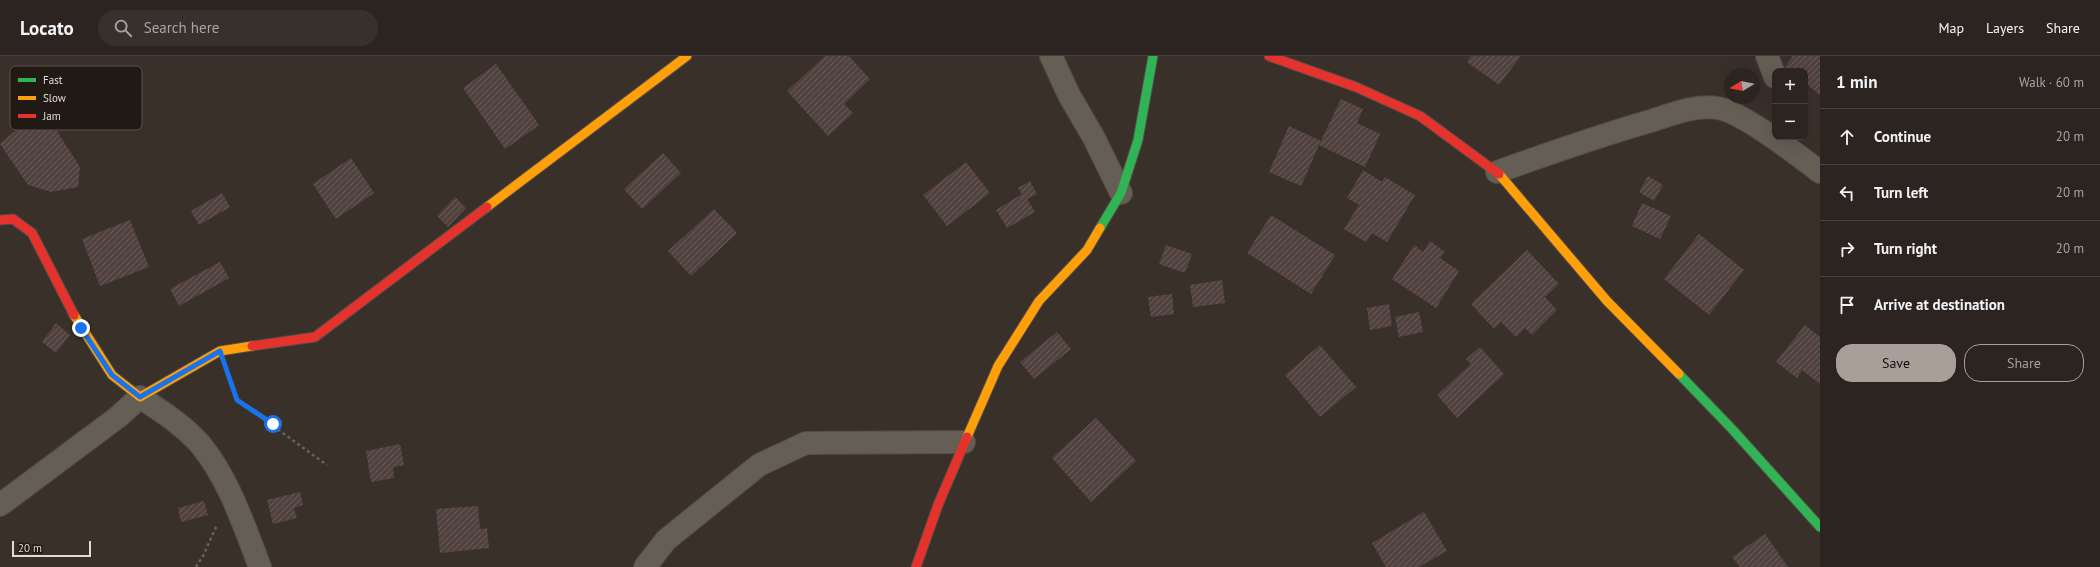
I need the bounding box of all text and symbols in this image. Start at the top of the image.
search box [98,10,378,46]
text: Locato [20,16,74,40]
icon: search [112,17,134,39]
text: Search here [144,18,219,37]
text: Map [1938,19,1964,37]
text: Layers [1986,19,2024,37]
text: Share [2046,19,2080,37]
legend [10,66,142,130]
north arrow [1724,68,1760,104]
map controls [1772,68,1808,140]
button: + [1772,68,1808,104]
text: 1 min [1836,71,1877,93]
text: Fast [43,73,63,87]
text: Walk · 60 m [2019,74,2084,91]
text: Slow [43,91,66,105]
button: − [1772,104,1808,140]
text: Jam [42,109,61,123]
icon: ahead [1836,126,1858,148]
text: Continue [1874,127,1931,146]
text: 20 m [2056,128,2084,145]
icon: left [1836,182,1858,204]
text: Turn left [1874,183,1928,202]
text: 20 m [2056,184,2084,201]
icon: right [1836,238,1858,260]
text: Turn right [1874,239,1937,258]
text: 20 m [2056,240,2084,257]
icon: arrive [1836,294,1858,316]
text: Arrive at destination [1874,295,2005,314]
route end [72,319,90,337]
button: Save [1836,344,1956,382]
button: Share [1964,344,2084,382]
route start [264,415,282,433]
scale bar [12,539,91,558]
text: 20 m [18,541,42,555]

